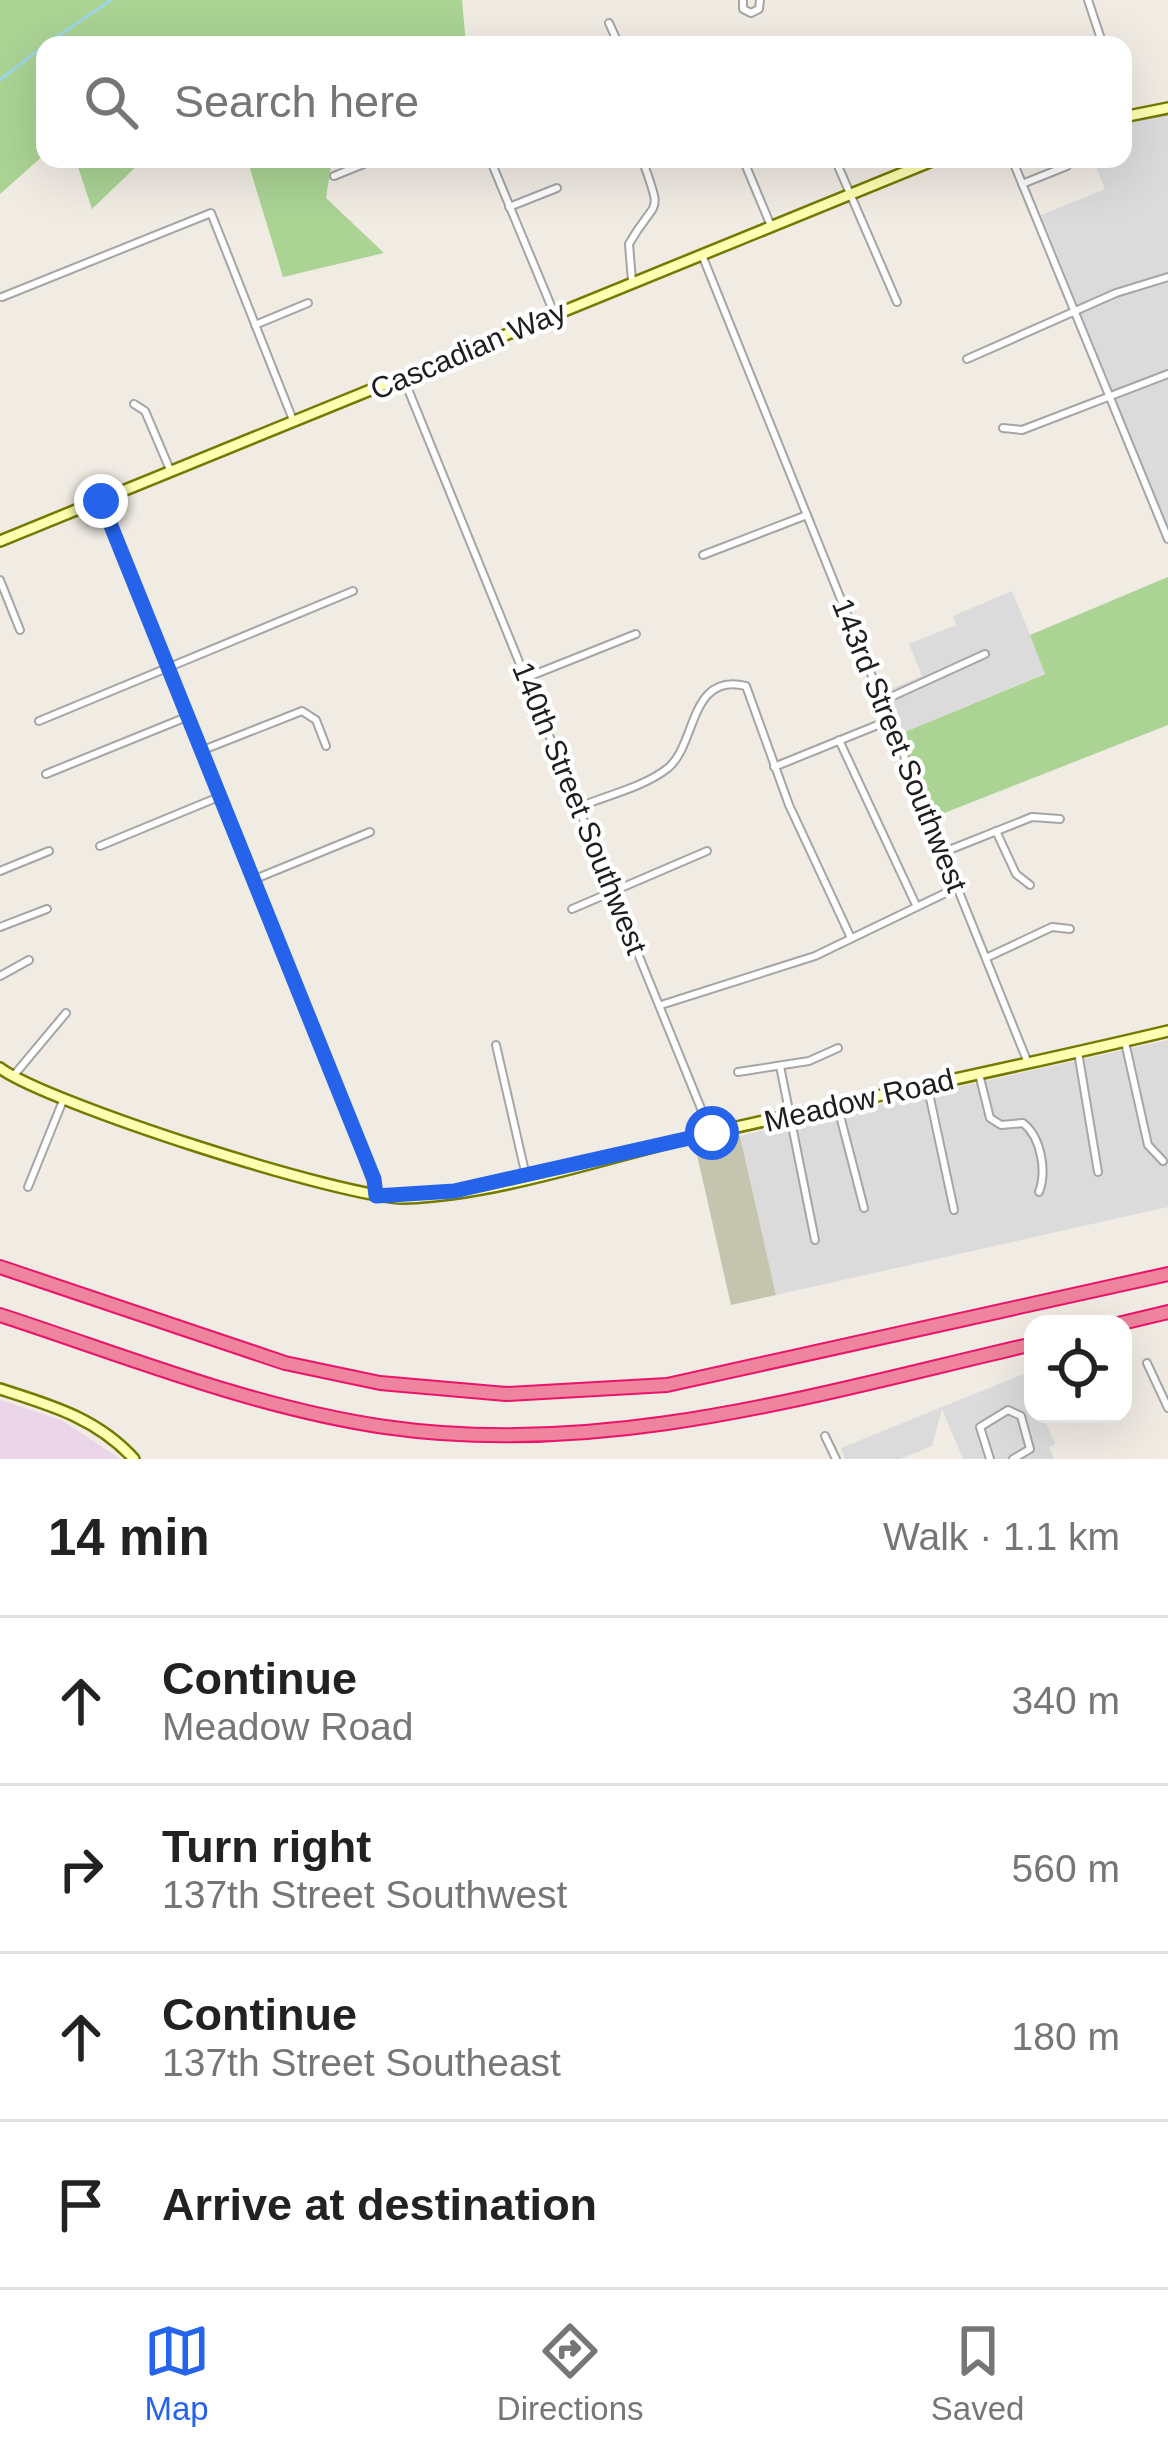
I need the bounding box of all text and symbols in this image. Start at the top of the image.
search box [36,36,1132,168]
icon: search [78,69,144,135]
text: Search here [174,76,419,127]
street label: Cascadian Way [365,294,571,406]
route end [74,474,128,528]
street label: 143rd Street Southwest [826,593,974,897]
street label: 140th Street Southwest [506,657,654,959]
street label: Meadow Road [761,1062,957,1138]
route start [685,1106,739,1160]
map controls [1024,1315,1132,1423]
button: locate [1024,1315,1132,1423]
text: 14 min [48,1509,210,1566]
text: Walk · 1.1 km [883,1515,1120,1558]
text: Continue [162,1653,357,1704]
icon: ahead [48,1668,114,1734]
text: 340 m [1012,1679,1120,1722]
text: Meadow Road [162,1705,413,1748]
text: Turn right [162,1821,371,1872]
icon: right [48,1836,114,1902]
text: 560 m [1012,1847,1120,1890]
text: 137th Street Southwest [162,1873,567,1916]
text: Continue [162,1989,357,2040]
icon: ahead [48,2004,114,2070]
text: 180 m [1012,2015,1120,2058]
text: 137th Street Southeast [162,2041,561,2084]
icon: arrive [48,2172,114,2238]
text: Arrive at destination [162,2179,597,2230]
tab: Map [144,2318,210,2428]
tab: Directions [497,2318,644,2428]
tab: Saved [931,2318,1024,2428]

